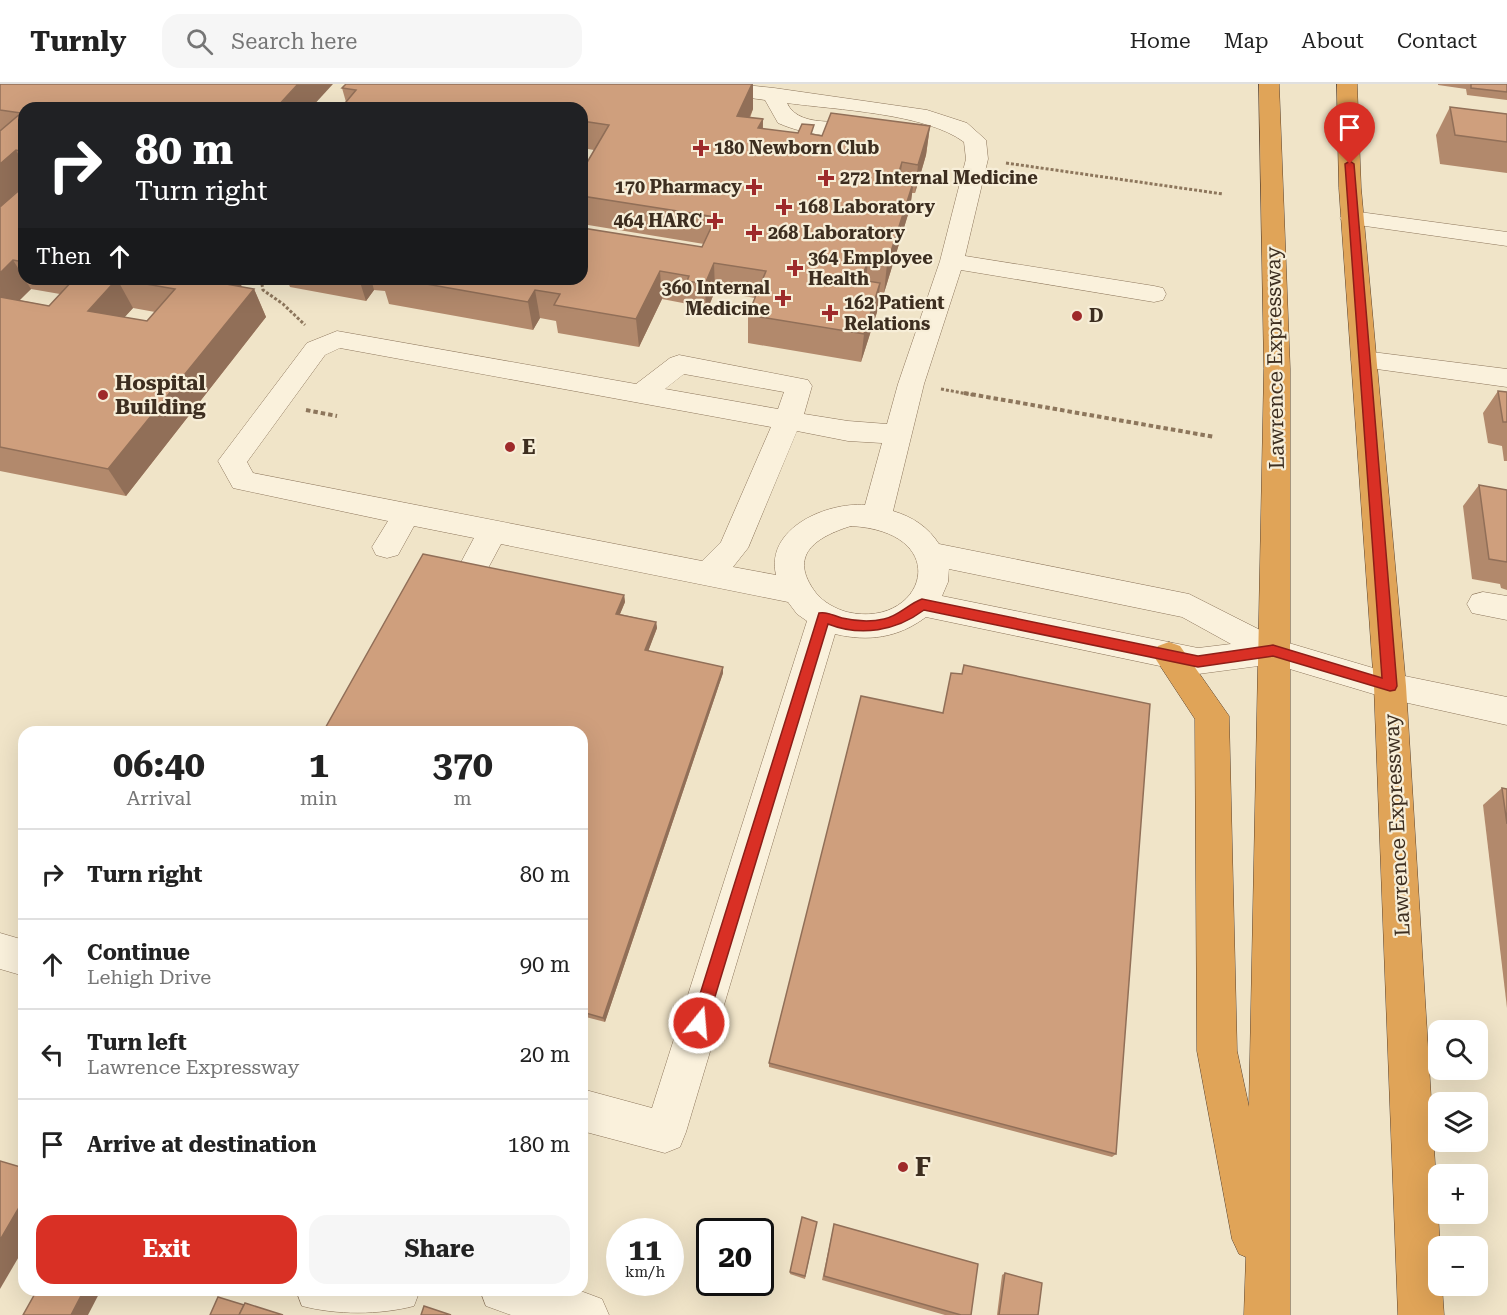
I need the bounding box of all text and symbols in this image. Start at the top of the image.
search box [162,14,582,68]
text: Turnly [30,25,126,58]
icon: search [183,25,216,58]
text: Search here [231,29,357,54]
text: Home [1130,29,1191,53]
text: Map [1224,29,1269,53]
text: About [1302,29,1364,53]
text: Contact [1397,29,1477,53]
pin [1324,102,1375,164]
icon: arrive [1333,111,1366,144]
text: 80 m [135,125,233,174]
icon: right [36,126,114,204]
place label: 180 Newborn Club [714,137,879,158]
marker: 180 Newborn Club [692,139,710,157]
place label: 272 Internal Medicine [840,167,1038,188]
marker: 272 Internal Medicine [817,169,835,187]
text: Turn right [135,175,268,207]
place label: 170 Pharmacy [615,176,742,197]
marker: 170 Pharmacy [747,180,761,194]
place label: 168 Laboratory [798,196,935,217]
marker: 168 Laboratory [775,198,793,216]
place label: 464 HARC [614,210,702,231]
marker: 464 HARC [706,212,724,230]
place label: 268 Laboratory [768,222,905,243]
marker: 268 Laboratory [745,224,763,242]
icon: ahead [103,240,136,273]
text: Then [36,244,91,269]
street label: Lawrence Expressway [1261,246,1289,470]
place label: 364 Employee Health [808,247,933,289]
marker: 364 Employee Health [786,259,804,277]
place label: 360 Internal Medicine [662,277,770,319]
marker: 360 Internal Medicine [774,289,792,307]
place label: 162 Patient Relations [844,292,945,334]
marker: 162 Patient Relations [821,304,839,322]
place label: D [1089,305,1103,326]
marker: D [1070,309,1084,323]
place label: Hospital Building [115,371,206,419]
marker: Hospital Building [96,388,110,402]
place label: E [522,435,536,459]
marker: E [503,440,517,454]
street label: Lawrence Expressway [1379,712,1415,937]
text: 06:40 [113,744,205,786]
text: 1 [309,744,329,786]
text: 370 [433,744,493,786]
text: Arrival [126,786,191,810]
text: min [300,786,337,810]
text: m [454,786,472,810]
icon: right [36,858,69,891]
text: Turn right [87,862,202,887]
text: 80 m [520,862,570,887]
text: Continue [87,940,190,965]
icon: ahead [36,948,69,981]
text: 90 m [520,952,570,977]
text: Lehigh Drive [87,965,211,989]
position arrow [667,991,731,1055]
map controls [1428,1020,1488,1296]
button: search [1428,1020,1488,1080]
text: Turn left [87,1030,187,1055]
icon: left [36,1038,69,1071]
text: 20 m [520,1042,570,1067]
text: Lawrence Expressway [87,1055,299,1079]
button: layers [1428,1092,1488,1152]
icon: arrive [36,1128,69,1161]
text: Arrive at destination [87,1132,316,1157]
text: 180 m [507,1132,570,1157]
place label: F [915,1152,931,1182]
marker: F [896,1160,910,1174]
button: + [1428,1164,1488,1224]
button: Exit [36,1215,297,1284]
button: Share [309,1215,570,1284]
speed limit sign: 20 [696,1218,774,1296]
text: 11 [628,1232,662,1267]
button: − [1428,1236,1488,1296]
text: km/h [625,1263,665,1281]

